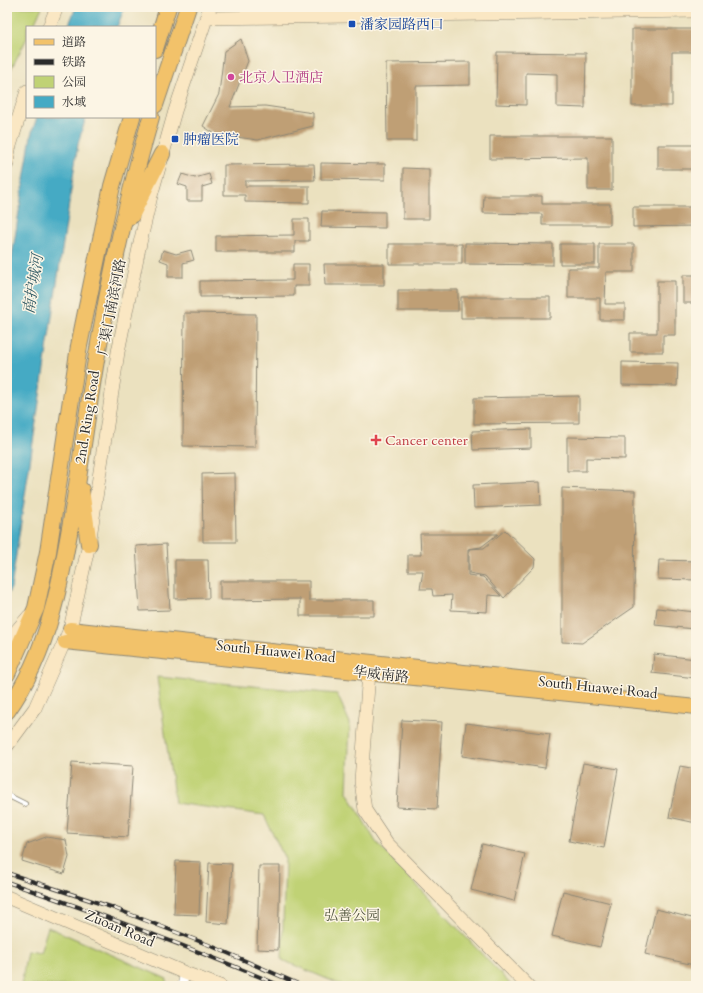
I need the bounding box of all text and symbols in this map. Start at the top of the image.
place label: 潘家园路西口 [360,15,444,34]
marker: 潘家园路西口 [347,19,357,29]
legend [26,26,156,118]
text: 道路 [62,34,86,50]
text: 铁路 [62,54,86,70]
place label: 北京人卫酒店 [239,68,323,87]
marker: 北京人卫酒店 [226,72,236,82]
text: 公园 [62,74,86,90]
text: 水域 [62,94,86,110]
place label: 肿瘤医院 [183,130,239,149]
marker: 肿瘤医院 [170,134,180,144]
water label: 南护城河 [18,250,48,315]
street label: 广渠门南滨河路 [93,257,130,357]
street label: 2nd. Ring Road [71,369,104,465]
place label: Cancer center [385,431,469,450]
marker: Cancer center [370,434,382,446]
street label: South Huawei Road [215,636,337,667]
street label: 华威南路 [352,662,410,687]
street label: South Huawei Road [537,672,659,703]
street label: Zuoan Road [82,905,158,952]
park label: 弘善公园 [324,906,380,925]

